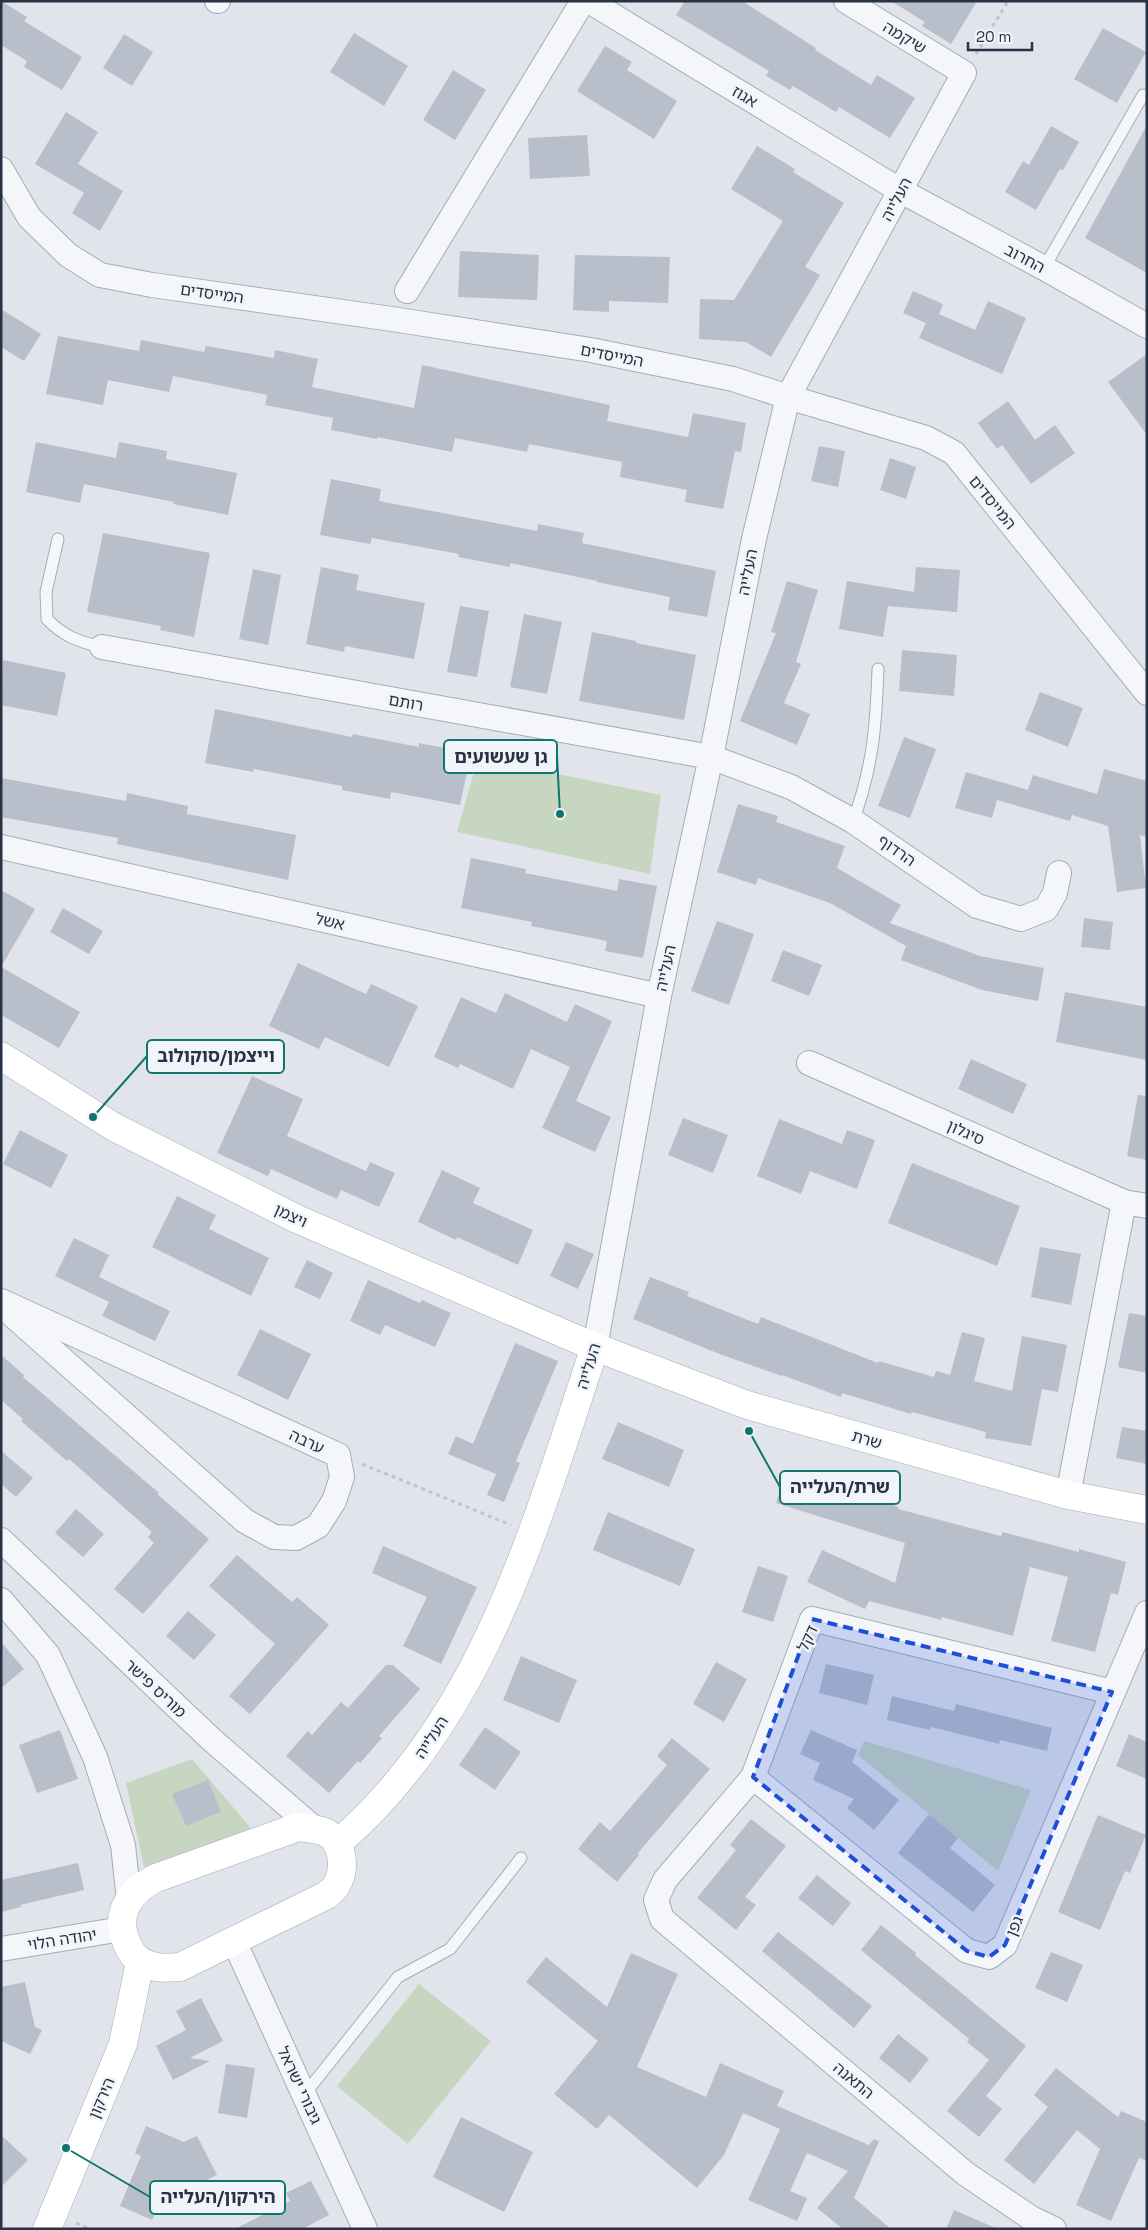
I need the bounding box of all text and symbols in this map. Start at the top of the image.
street label: שיקמה [879,16,930,59]
scale bar [968,20,1032,52]
text: 20 m [976,27,1011,46]
street label: אגוז [728,81,761,112]
street label: העלייה [876,174,917,225]
street label: החרוב [1001,239,1049,278]
street label: המייסדים [179,279,245,308]
street label: המייסדים [578,339,645,372]
street label: המייסדים [964,471,1021,534]
street label: העלייה [733,547,762,597]
street label: רותם [387,689,425,716]
callout: גן שעשועים [444,740,557,773]
text: גן שעשועים [454,745,548,768]
street label: הרדוף [874,830,920,871]
street label: אשל [313,908,347,935]
street label: העלייה [650,943,681,993]
callout: וייצמן/סוקולוב [147,1040,284,1073]
text: וייצמן/סוקולוב [157,1044,275,1067]
street label: סיגלון [944,1115,988,1150]
street label: ויצמן [271,1199,311,1232]
street label: העלייה [572,1341,605,1392]
street label: ערבה [286,1424,328,1459]
street label: שרת [849,1425,884,1454]
callout: שרת/העלייה [780,1471,900,1504]
text: שרת/העלייה [790,1475,890,1498]
street label: דקל [792,1621,823,1655]
street label: מוריס פישר [120,1654,191,1722]
street label: העלייה [410,1712,453,1763]
street label: גפן [1001,1913,1028,1940]
street label: יהודה הלוי [26,1924,98,1955]
street label: גיבורי ישראל [272,2043,327,2127]
street label: התאנה [829,2057,879,2104]
street label: הירקון [83,2074,120,2122]
callout: הירקון/העלייה [150,2181,285,2214]
text: הירקון/העלייה [160,2185,276,2208]

